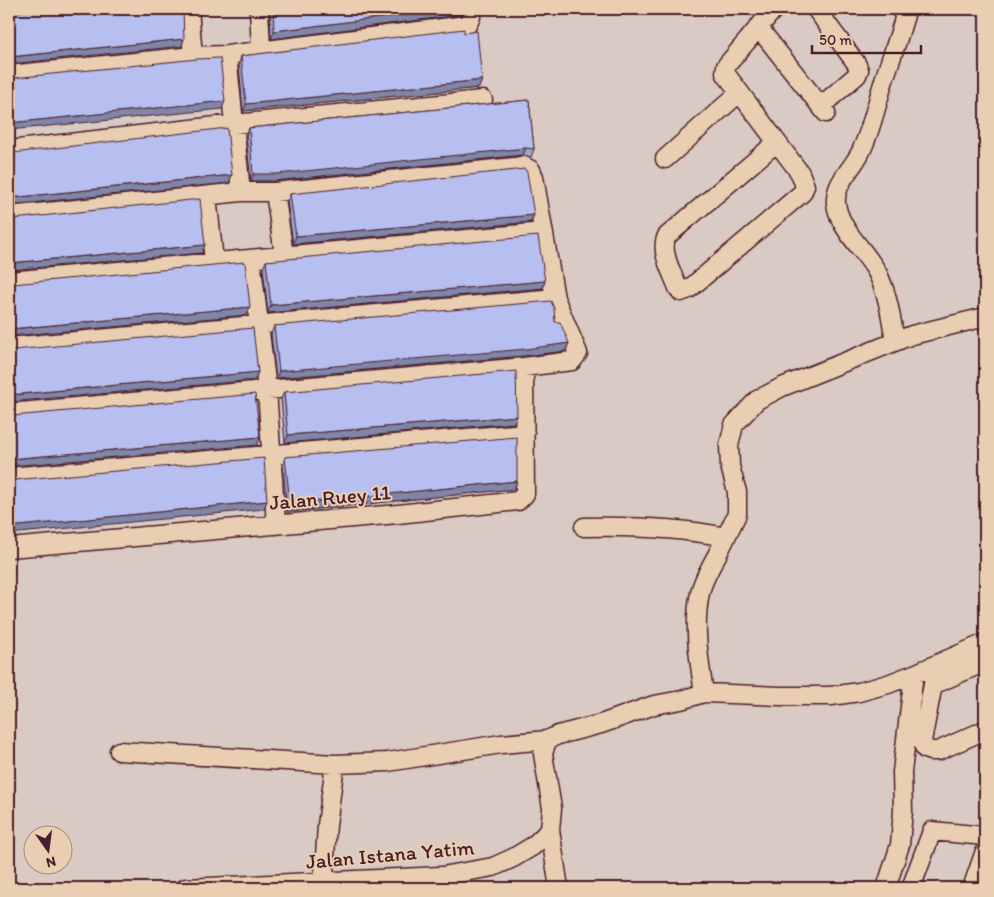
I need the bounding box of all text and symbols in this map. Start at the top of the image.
scale bar [812,22,920,54]
text: 50 m [819,31,852,49]
street label: Jalan Ruey 11 [268,479,392,515]
north arrow [22,824,72,874]
street label: Jalan Istana Yatim [305,834,476,874]
text: N [44,853,58,872]

